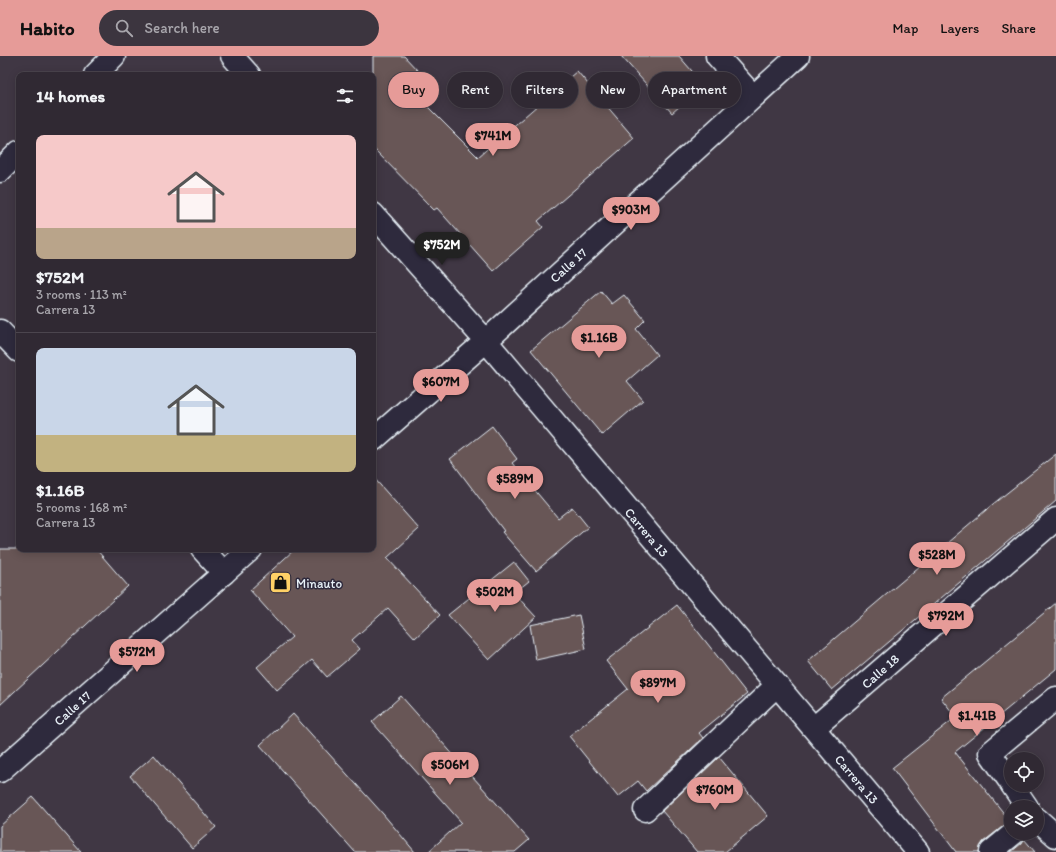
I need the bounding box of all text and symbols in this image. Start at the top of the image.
search box [99,10,379,46]
text: Habito [20,17,75,40]
icon: search [113,17,135,39]
text: Search here [145,19,220,37]
text: Map [893,20,918,37]
text: Layers [940,20,979,37]
text: Share [1001,20,1036,37]
chip: Buy [388,72,439,108]
chip: Rent [447,72,503,108]
chip: Filters [511,72,578,108]
chip: New [586,72,640,108]
chip: Apartment [648,72,741,108]
icon: filters [334,85,356,107]
text: 14 homes [36,86,105,106]
pin: $741M [465,123,521,157]
text: $741M [474,128,512,143]
icon: home [160,161,232,233]
pin: $903M [603,197,659,231]
text: $903M [612,202,650,217]
pin: $752M [414,232,470,266]
text: $752M [424,237,460,252]
street label: Calle 17 [547,245,590,286]
text: $752M [36,267,84,287]
text: 3 rooms · 113 m² [36,287,127,302]
text: Carrera 13 [36,302,95,317]
pin: $1.16B [566,325,632,359]
text: $1.16B [580,330,618,345]
pin: $607M [413,369,469,403]
icon: home [160,374,232,446]
text: $607M [422,374,460,389]
pin: $589M [487,466,543,500]
text: $589M [496,471,534,486]
text: $1.16B [36,480,85,500]
text: 5 rooms · 168 m² [36,500,127,515]
street label: Carrera 13 [622,505,671,560]
text: Carrera 13 [36,515,95,530]
pin: $528M [909,542,965,576]
text: $528M [918,547,956,562]
shop icon: Minauto [268,570,294,596]
place label: Minauto [296,576,342,591]
pin: $502M [467,579,523,613]
text: $502M [476,584,514,599]
pin: $792M [918,603,974,637]
text: $792M [928,608,964,623]
pin: $572M [109,639,165,673]
text: $572M [119,644,155,659]
street label: Calle 18 [859,651,902,692]
pin: $897M [630,670,686,704]
text: $897M [639,675,677,690]
street label: Calle 17 [51,688,94,729]
pin: $1.41B [944,703,1010,737]
text: $1.41B [958,708,996,723]
pin: $506M [422,752,478,786]
street label: Carrera 13 [832,752,881,807]
map controls [1004,752,1044,840]
button: locate [1004,752,1044,792]
text: $506M [431,757,469,772]
pin: $760M [687,777,743,811]
text: $760M [696,782,734,797]
button: layers [1004,800,1044,840]

